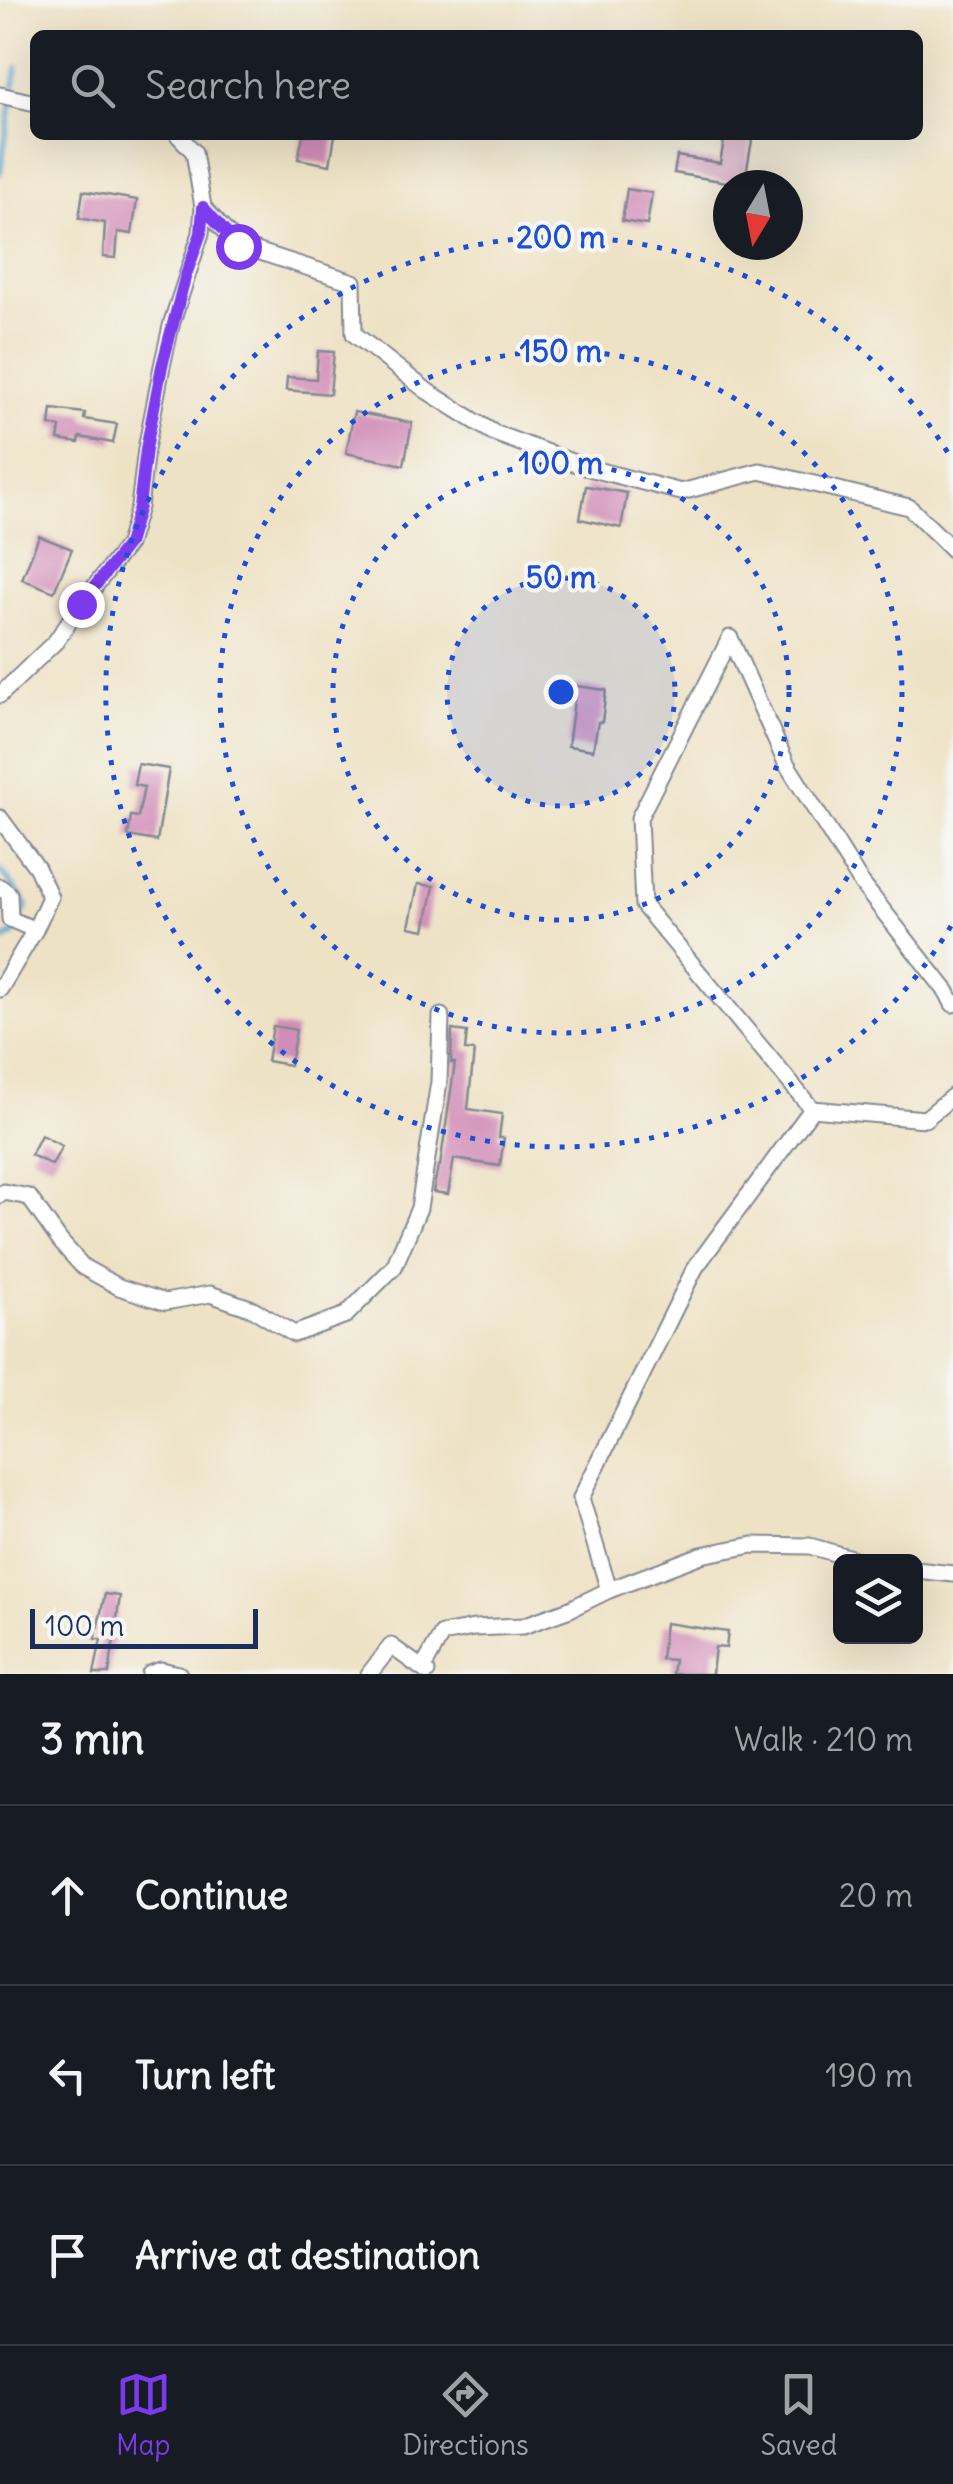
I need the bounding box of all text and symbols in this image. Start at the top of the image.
search box [30,30,923,140]
icon: search [65,58,120,113]
text: Search here [145,62,351,109]
north arrow [713,170,803,260]
text: 200 m [516,218,606,256]
route start [216,224,262,270]
text: 150 m [520,332,602,370]
text: 100 m [519,444,603,482]
text: 50 m [526,558,596,596]
route end [59,582,105,628]
centre of rings [543,674,579,710]
map controls [833,1554,923,1644]
button: layers [833,1554,923,1644]
scale bar [30,1604,258,1648]
text: 100 m [45,1608,124,1644]
text: 3 min [40,1713,144,1765]
text: Walk · 210 m [734,1719,913,1760]
icon: ahead [40,1868,95,1923]
text: Continue [135,1872,288,1919]
text: 20 m [839,1875,913,1916]
icon: left [40,2048,95,2103]
text: Turn left [135,2052,275,2099]
text: 190 m [825,2055,913,2096]
icon: arrive [40,2228,95,2283]
text: Arrive at destination [135,2232,480,2279]
tab: Map [116,2367,171,2463]
tab: Directions [402,2367,529,2463]
tab: Saved [760,2367,837,2463]

